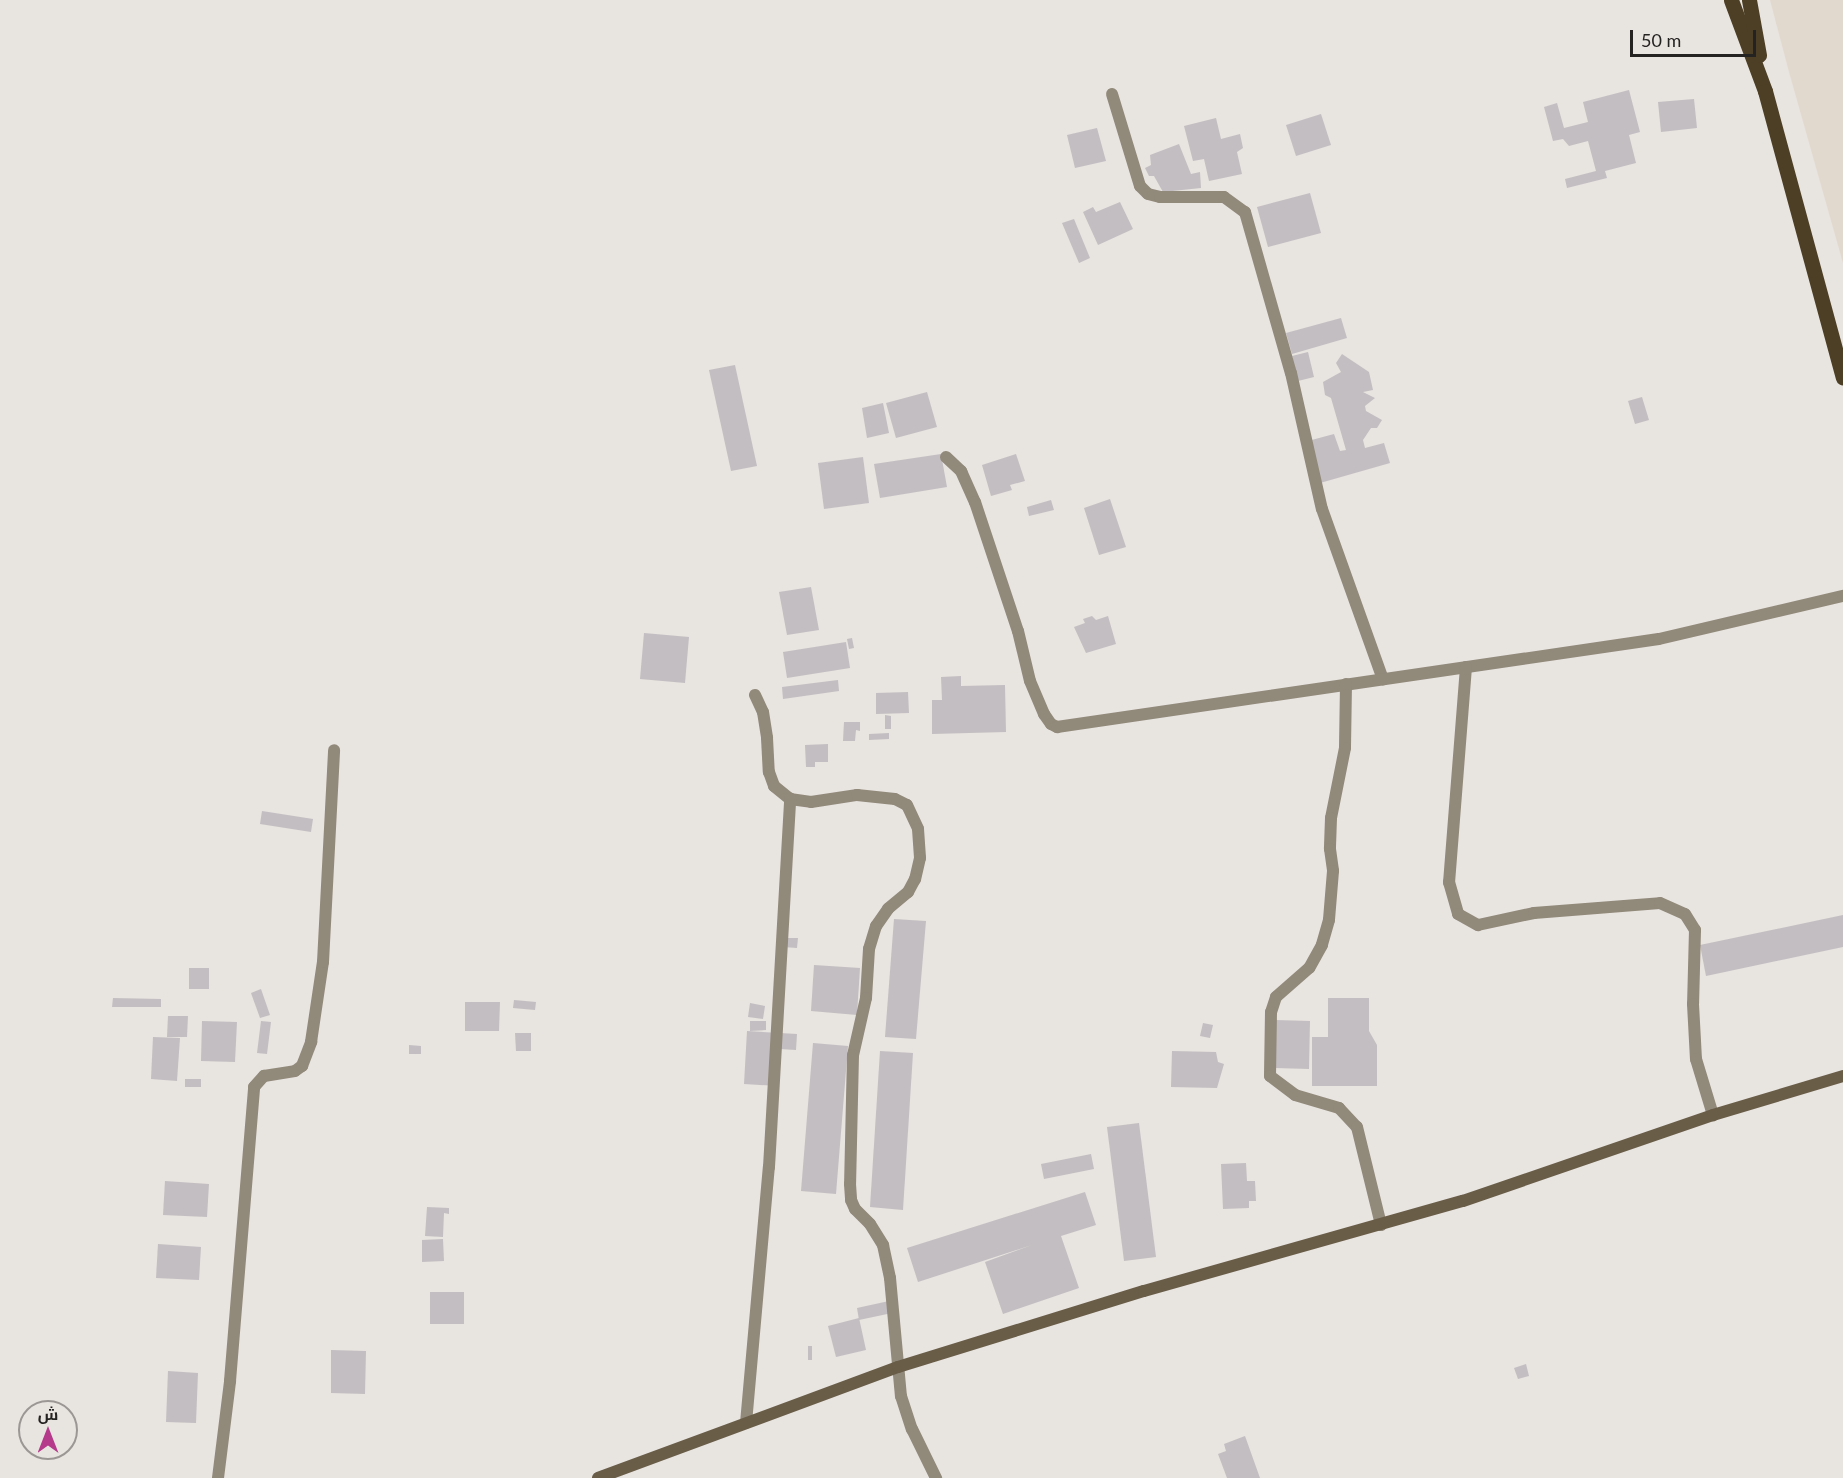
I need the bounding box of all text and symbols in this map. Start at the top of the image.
scale bar [1633,18,1759,56]
text: 50 m [1641,29,1681,51]
north arrow [18,1400,78,1460]
text: ش [38,1404,58,1423]

